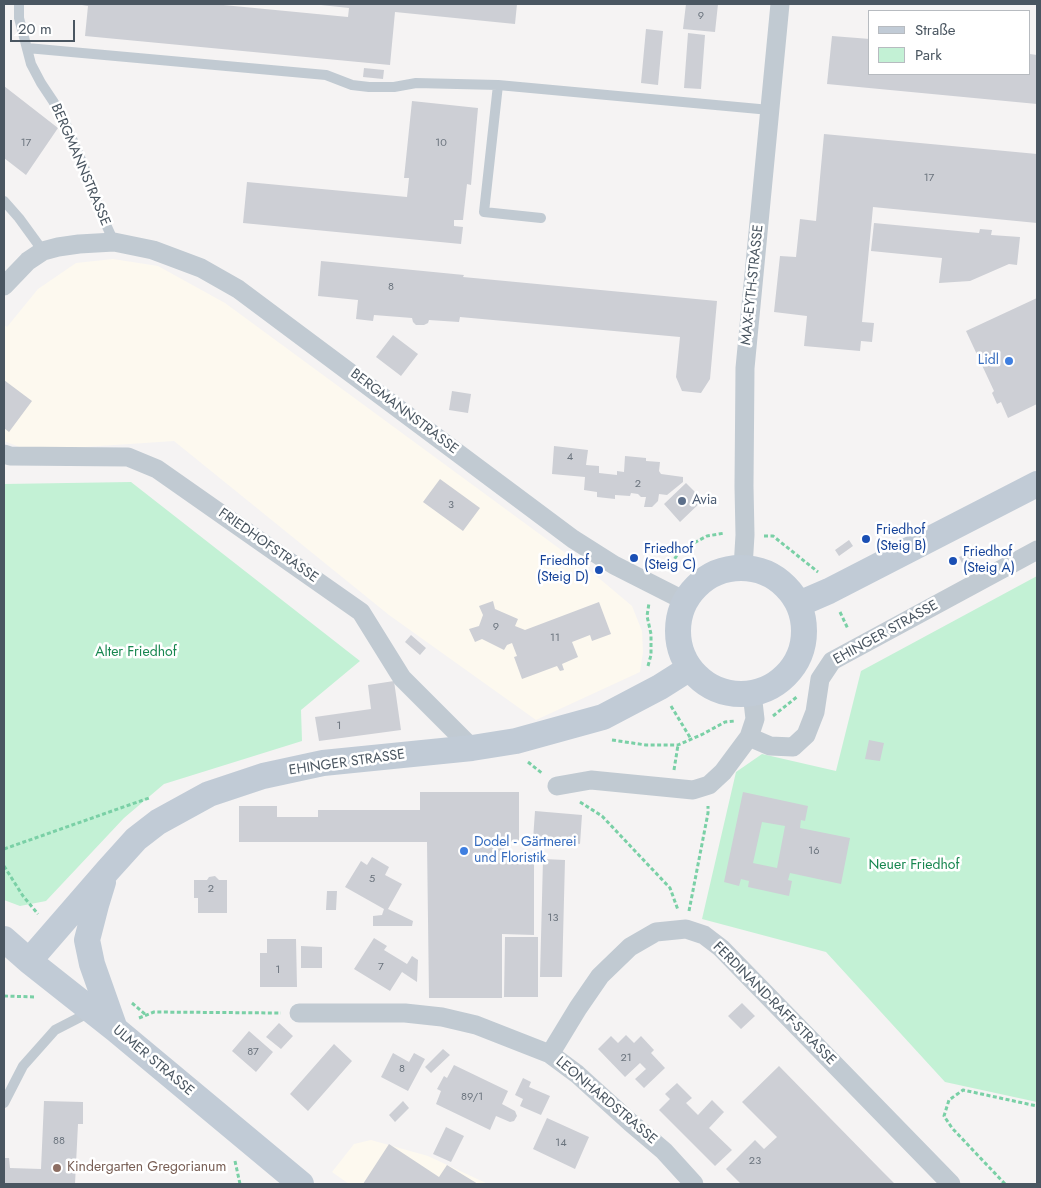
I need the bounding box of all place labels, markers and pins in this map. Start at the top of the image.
place label: Lidl [978,353,999,369]
marker: Lidl [1003,355,1015,367]
place label: Avia [692,493,717,509]
marker: Avia [676,495,688,507]
place label: Friedhof (Steig B) [876,523,927,556]
marker: Friedhof (Steig B) [860,533,872,545]
place label: Friedhof (Steig C) [644,542,696,574]
place label: Friedhof (Steig A) [963,545,1015,578]
marker: Friedhof (Steig C) [628,552,640,564]
place label: Friedhof (Steig D) [537,554,589,586]
marker: Friedhof (Steig A) [947,555,959,567]
marker: Friedhof (Steig D) [593,564,605,576]
place label: Dodel - Gärtnerei und Floristik [474,835,577,868]
marker: Dodel - Gärtnerei und Floristik [458,845,470,857]
place label: Kindergarten Gregorianum [67,1160,226,1176]
marker: Kindergarten Gregorianum [51,1162,63,1174]

